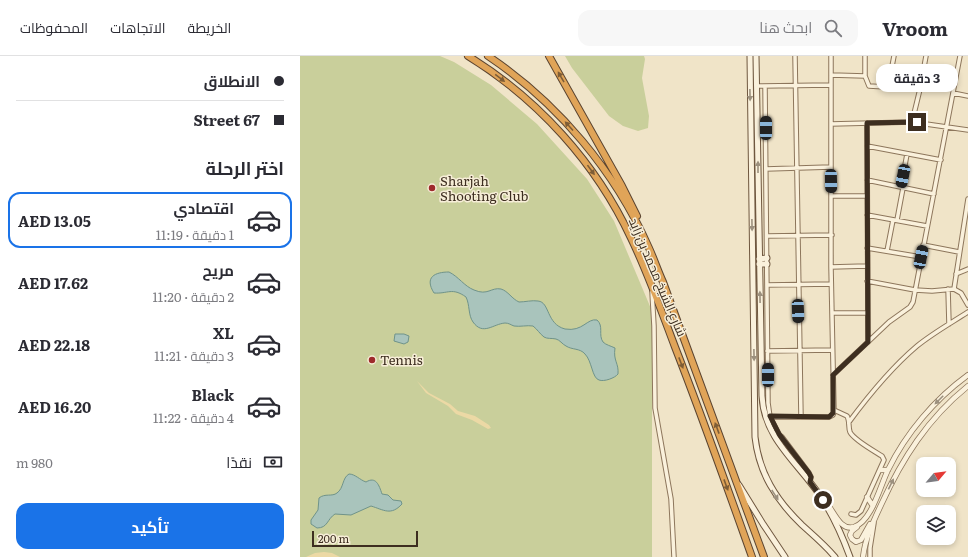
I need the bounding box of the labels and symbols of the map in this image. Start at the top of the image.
callout: 3 دقيقة [876,64,958,92]
one-way arrow [557,71,564,83]
one-way arrow [494,74,505,82]
one-way arrow [747,89,754,101]
route end [908,113,926,131]
car [760,116,772,140]
one-way arrow [564,120,573,131]
one-way arrow [755,160,761,173]
car [895,163,911,189]
one-way arrow [587,165,595,175]
car [825,169,837,193]
place label: Sharjah Shooting Club [440,171,528,205]
marker: Sharjah Shooting Club [427,183,437,193]
street label: شارع الشيخ محمد بن زايد [625,214,692,339]
one-way arrow [749,219,755,232]
car [913,244,929,270]
one-way arrow [757,290,763,303]
car [792,299,804,323]
one-way arrow [751,349,757,362]
place label: Tennis [380,350,423,369]
marker: Tennis [367,355,377,365]
one-way arrow [679,358,685,370]
car [762,363,774,387]
one-way arrow [934,395,944,405]
one-way arrow [714,422,720,434]
north arrow [916,457,956,497]
one-way arrow [888,478,894,490]
one-way arrow [724,479,730,491]
one-way arrow [772,489,779,501]
route start [814,491,832,509]
scale bar [312,529,418,548]

